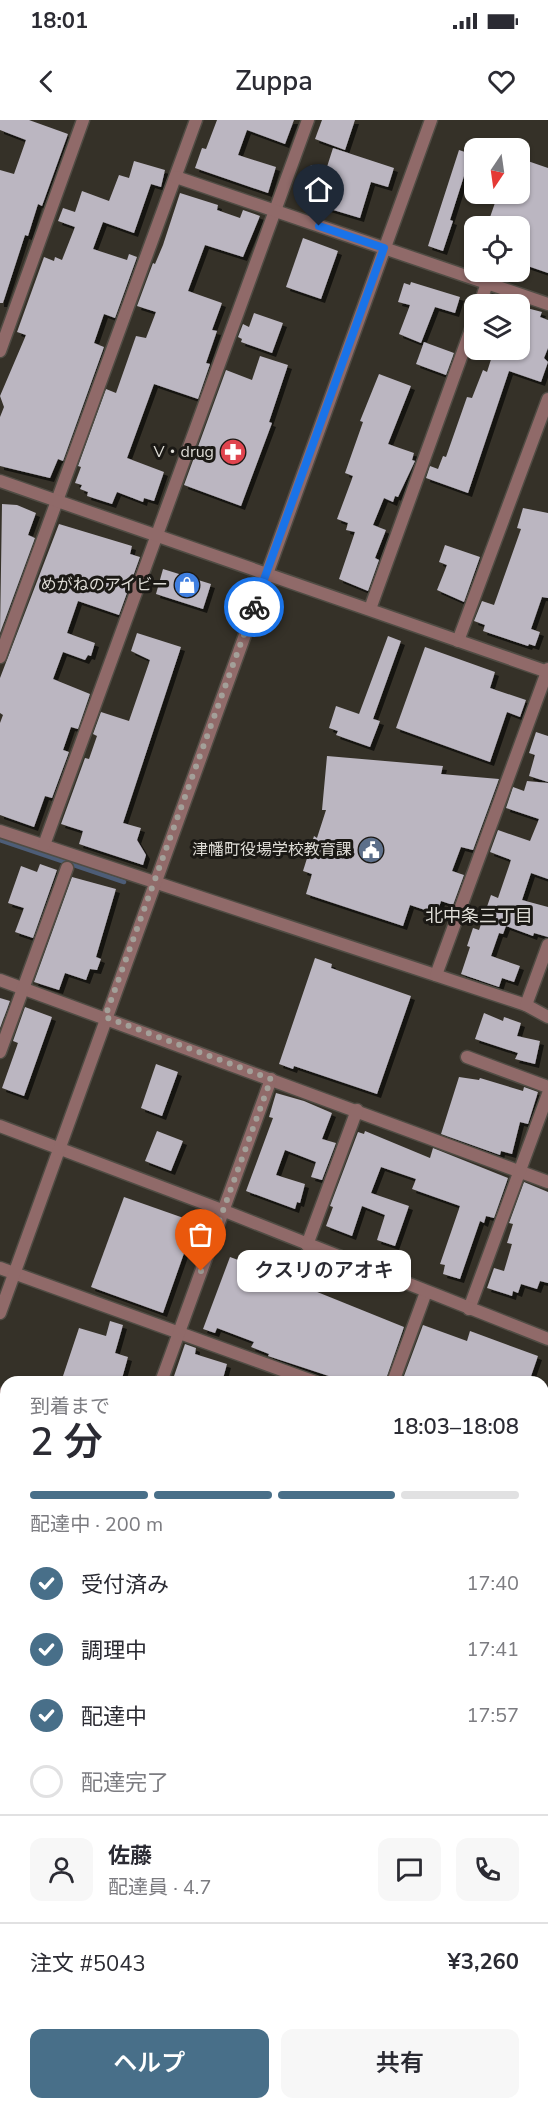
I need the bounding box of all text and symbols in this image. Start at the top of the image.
text: 18:01 [30,6,88,36]
text: Zuppa [235,63,313,100]
icon: back [30,65,63,98]
icon: heart [485,65,518,98]
north arrow [464,138,530,204]
map controls [464,138,530,360]
pin [293,164,344,226]
icon: home [302,173,335,206]
button: locate [464,216,530,282]
button: layers [464,294,530,360]
pharmacy icon: V・drug [218,437,248,467]
place label: V・drug [153,441,214,463]
shop icon: めがねのアイビー [172,570,202,600]
place label: めがねのアイビー [41,574,168,596]
courier [224,577,284,637]
icon: bike [238,591,271,624]
public building icon: 津幡町役場学校教育課 [356,835,386,865]
place label: 津幡町役場学校教育課 [192,839,352,861]
district label: 北中条三丁目 [425,904,533,928]
pin [175,1209,226,1271]
icon: bag [184,1218,217,1251]
callout: クスリのアオキ [237,1250,411,1292]
text: クスリのアオキ [254,1257,394,1284]
text: 到着まで [30,1393,110,1420]
text: 18:03–18:08 [392,1412,519,1442]
text: 2 分 [30,1416,103,1469]
text: 配達中 · 200 m [30,1511,163,1538]
icon: check [30,1567,63,1600]
text: 受付済み [81,1570,169,1600]
text: 17:40 [466,1570,519,1597]
icon: check [30,1633,63,1666]
text: 調理中 [81,1636,147,1666]
text: 17:41 [466,1636,519,1663]
icon: check [30,1699,63,1732]
text: 配達中 [81,1702,147,1732]
text: 17:57 [466,1702,519,1729]
text: 配達完了 [81,1768,169,1798]
button: person [30,1838,93,1901]
button: chat [378,1838,441,1901]
button: phone [456,1838,519,1901]
text: 佐藤 [108,1841,152,1871]
text: 配達員 · 4.7 [108,1874,211,1901]
text: ¥3,260 [448,1947,519,1977]
text: 注文 #5043 [30,1949,146,1979]
button: ヘルプ [30,2029,269,2098]
button: 共有 [281,2029,519,2098]

